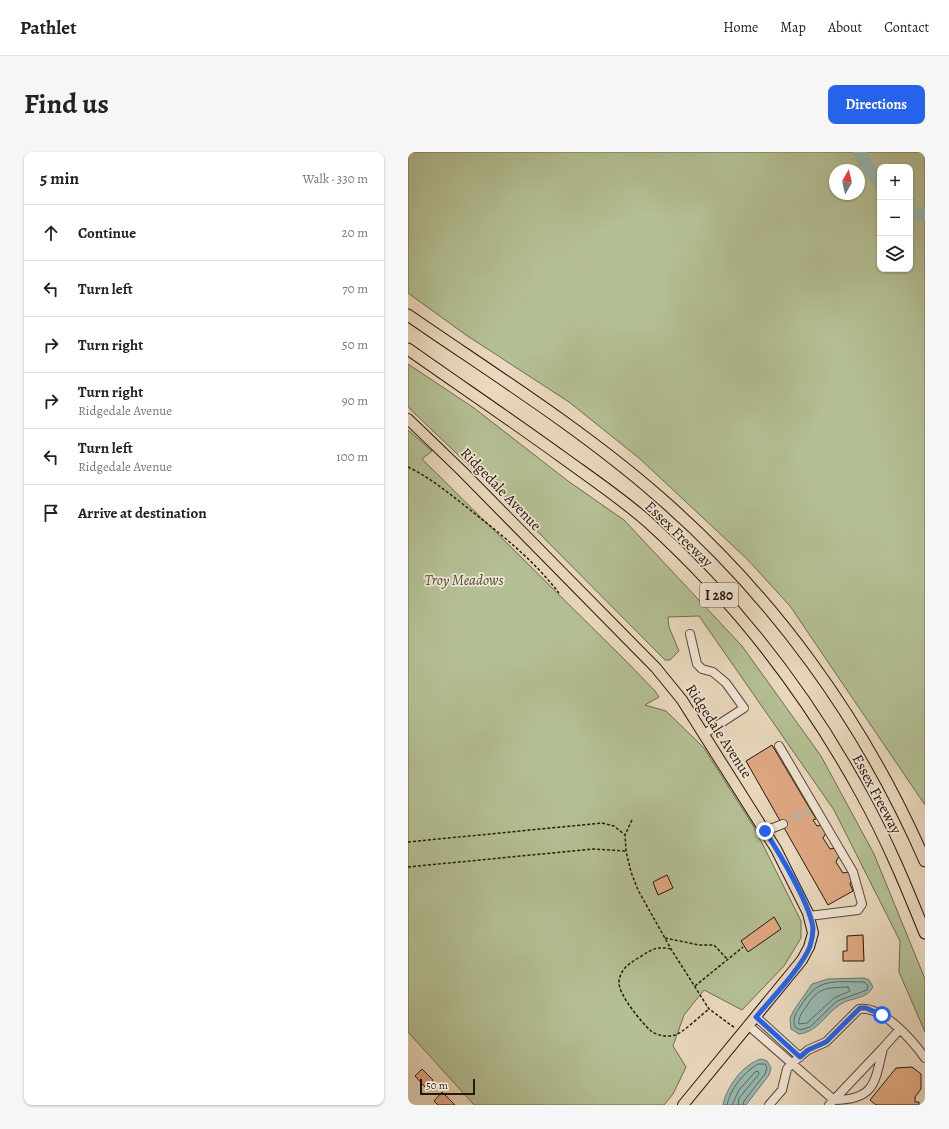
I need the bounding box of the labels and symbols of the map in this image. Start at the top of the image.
north arrow [829,164,865,200]
street label: Ridgedale Avenue [456,443,546,535]
street label: Essex Freeway [641,496,718,572]
park label: Troy Meadows [424,570,504,590]
road number: I 280 [700,583,738,607]
street label: Ridgedale Avenue [681,680,757,782]
street label: Essex Freeway [848,751,907,838]
route end [756,822,774,840]
route start [873,1006,891,1024]
scale bar [420,1077,475,1096]

